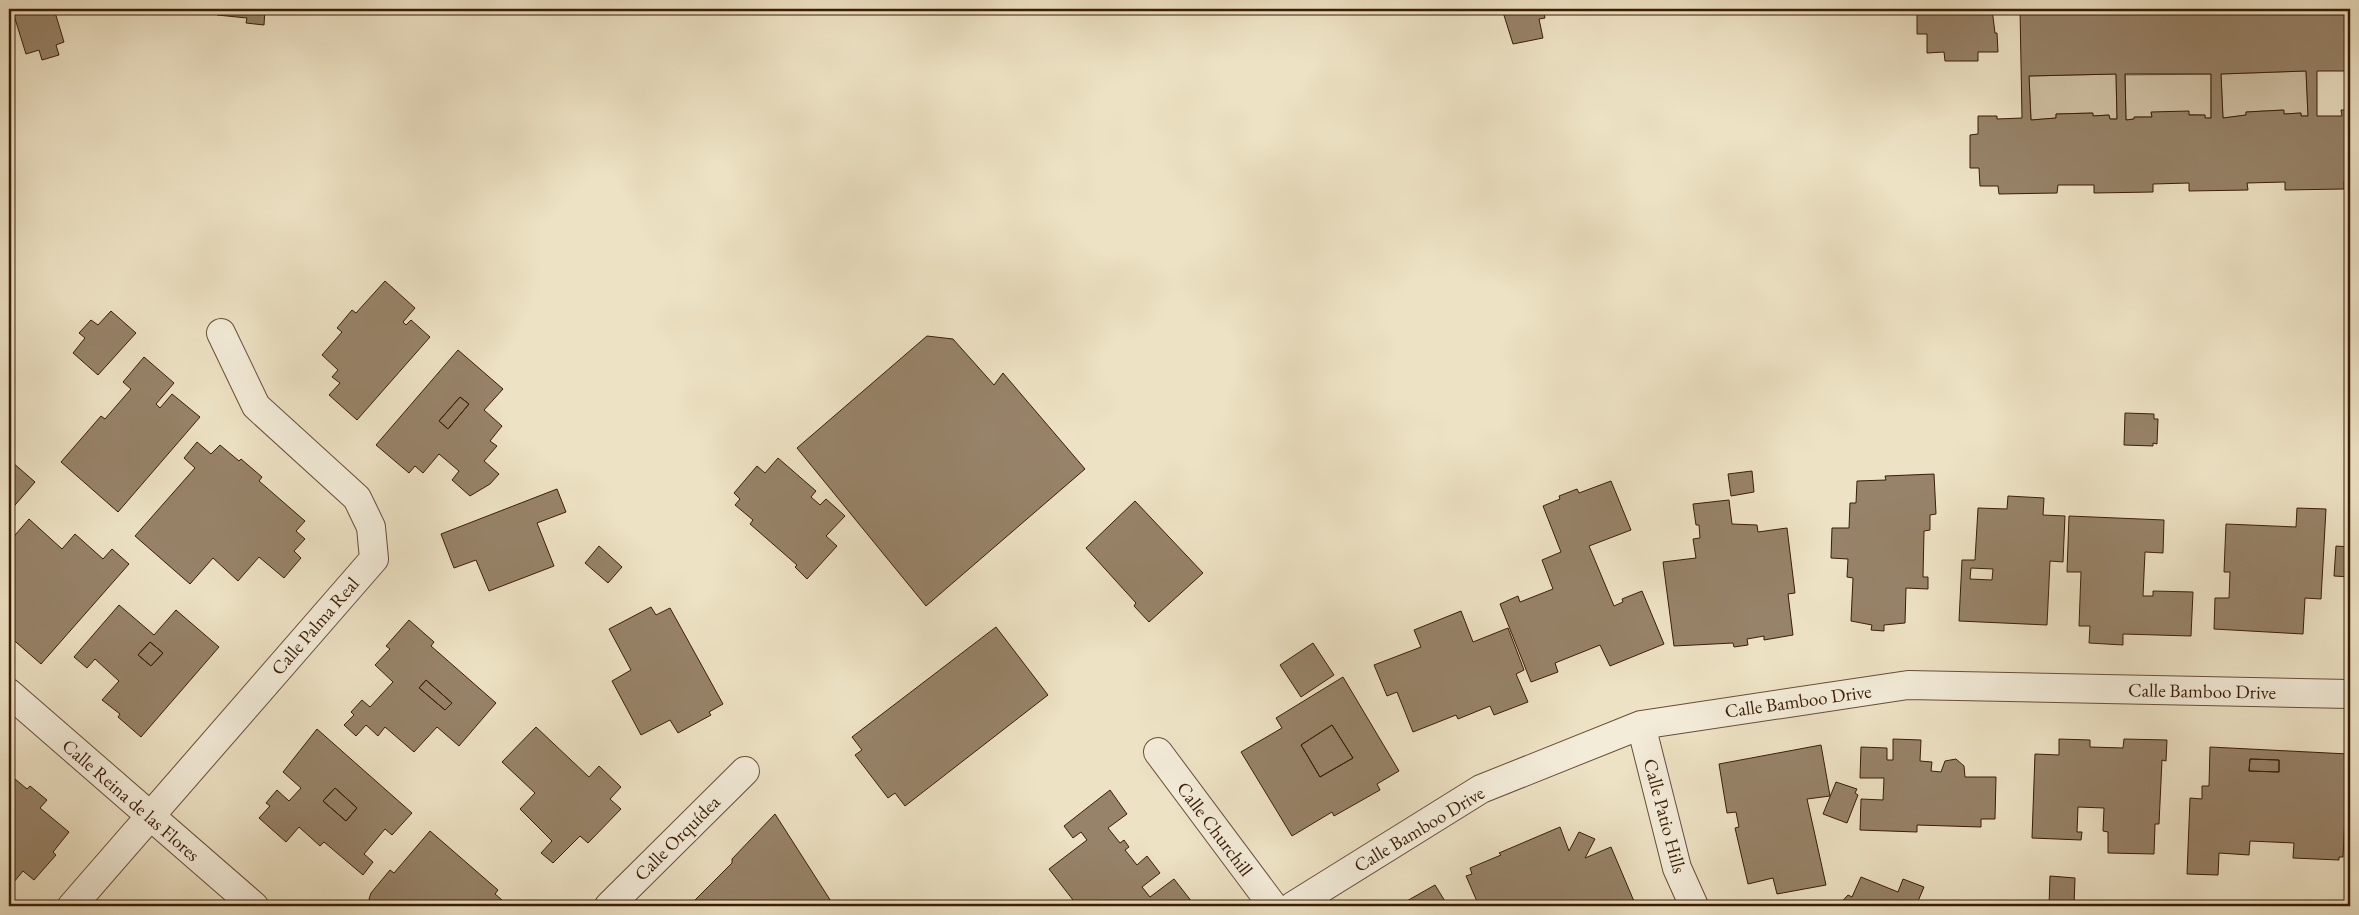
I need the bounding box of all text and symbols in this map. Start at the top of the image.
street label: Calle Palma Real [265,571,365,680]
street label: Calle Bamboo Drive [2128,677,2276,705]
street label: Calle Bamboo Drive [1723,678,1873,724]
street label: Calle Reina de las Flores [57,733,205,867]
street label: Calle Patio Hills [1638,756,1692,876]
street label: Calle Churchill [1171,777,1259,882]
street label: Calle Bamboo Drive [1349,780,1489,878]
street label: Calle Orquídea [629,789,726,886]

